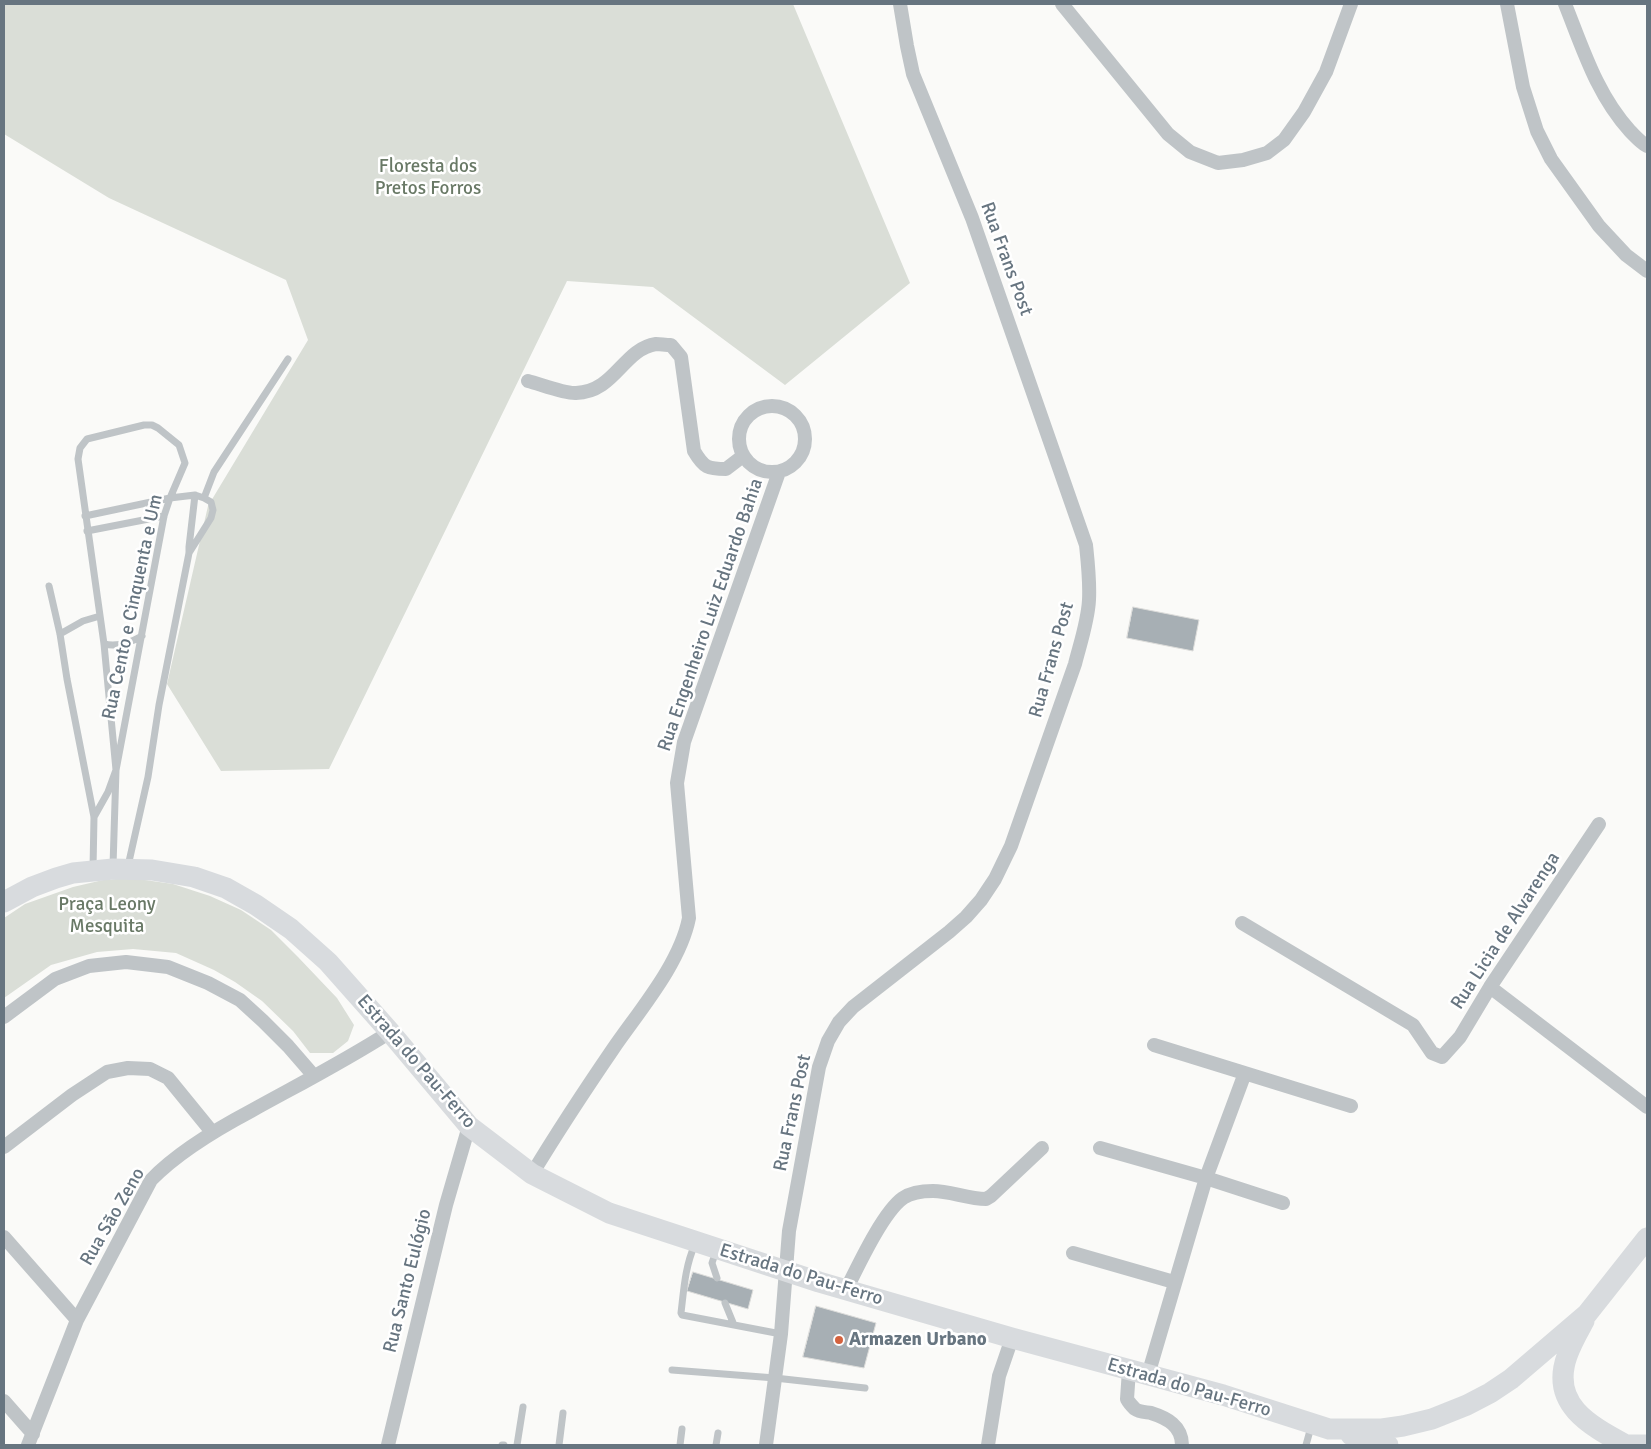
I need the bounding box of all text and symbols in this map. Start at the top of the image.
park label: Floresta dos Pretos Forros [375,156,481,200]
street label: Rua Frans Post [975,199,1037,319]
street label: Rua Engenheiro Luiz Eduardo Bahia [653,475,769,755]
street label: Rua Cento e Cinquenta e Um [98,492,168,722]
street label: Rua Frans Post [1025,600,1079,720]
street label: Rua Licia de Alvarenga [1447,848,1565,1014]
park label: Praça Leony Mesquita [58,894,156,938]
street label: Estrada do Pau-Ferro [352,991,480,1133]
street label: Rua Frans Post [769,1052,817,1174]
street label: Rua São Zeno [76,1164,150,1270]
street label: Rua Santo Eulógio [379,1207,437,1355]
street label: Estrada do Pau-Ferro [717,1239,885,1311]
place label: Armazen Urbano [849,1329,987,1351]
marker: Armazen Urbano [833,1334,845,1346]
street label: Estrada do Pau-Ferro [1104,1354,1274,1422]

